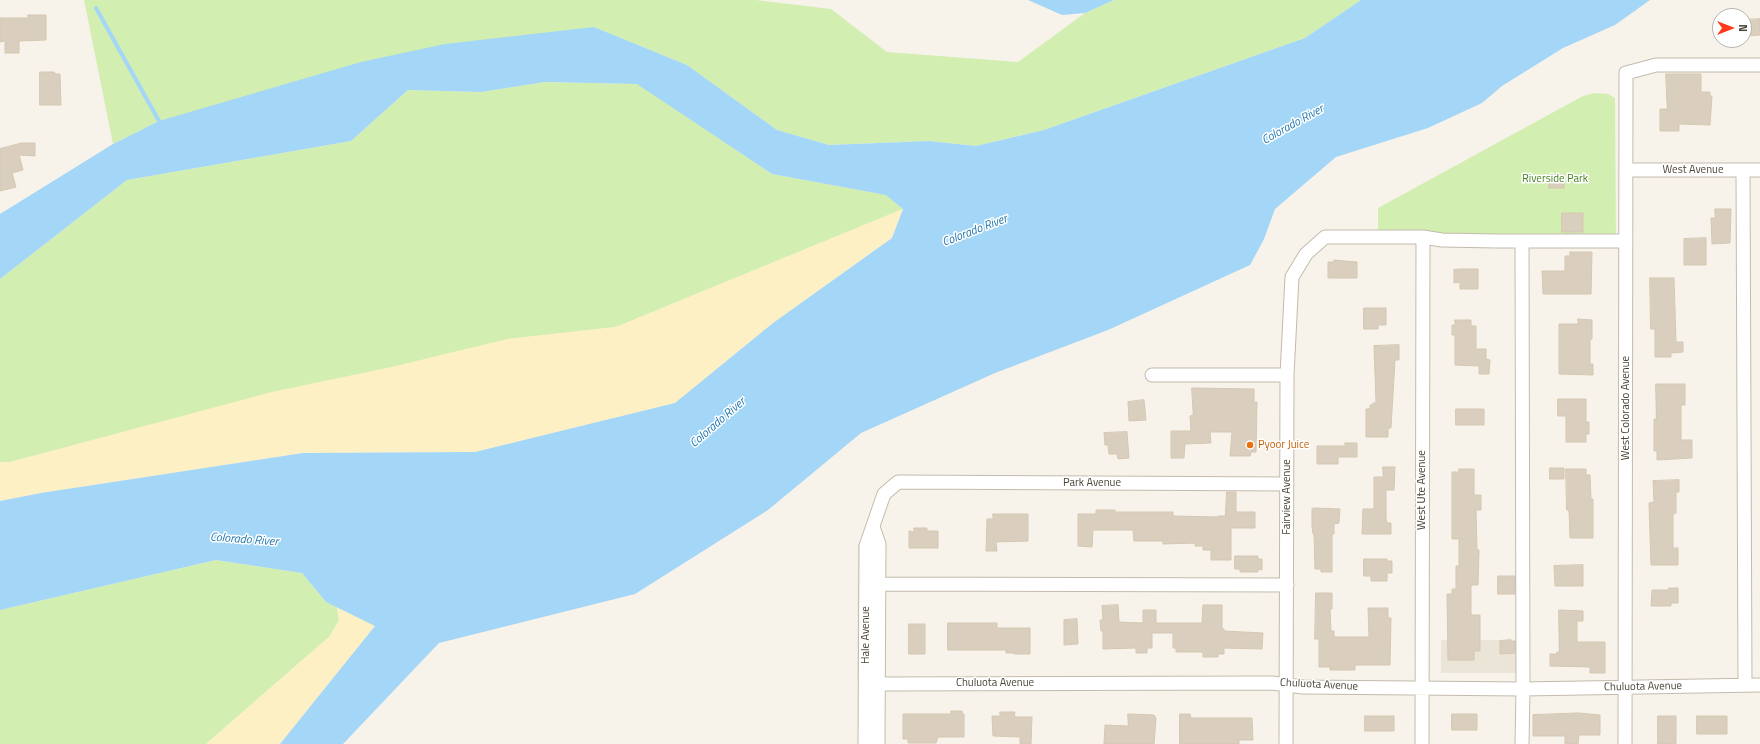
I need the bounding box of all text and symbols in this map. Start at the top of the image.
north arrow [1712,8,1752,48]
text: N [1735,24,1751,32]
water label: Colorado River [1260,102,1326,148]
street label: West Avenue [1663,163,1723,177]
park label: Riverside Park [1522,172,1588,186]
water label: Colorado River [940,212,1010,250]
street label: West Colorado Avenue [1619,356,1633,460]
water label: Colorado River [687,395,749,451]
place label: Pyoor Juice [1258,438,1309,452]
marker: Pyoor Juice [1245,440,1255,450]
street label: West Ute Avenue [1415,450,1429,530]
street label: Fairview Avenue [1280,459,1294,535]
street label: Park Avenue [1063,476,1121,490]
water label: Colorado River [209,530,279,550]
street label: Hale Avenue [859,606,873,664]
street label: Chuluota Avenue [956,676,1034,690]
street label: Chuluota Avenue [1280,676,1358,694]
street label: Chuluota Avenue [1604,680,1682,694]

